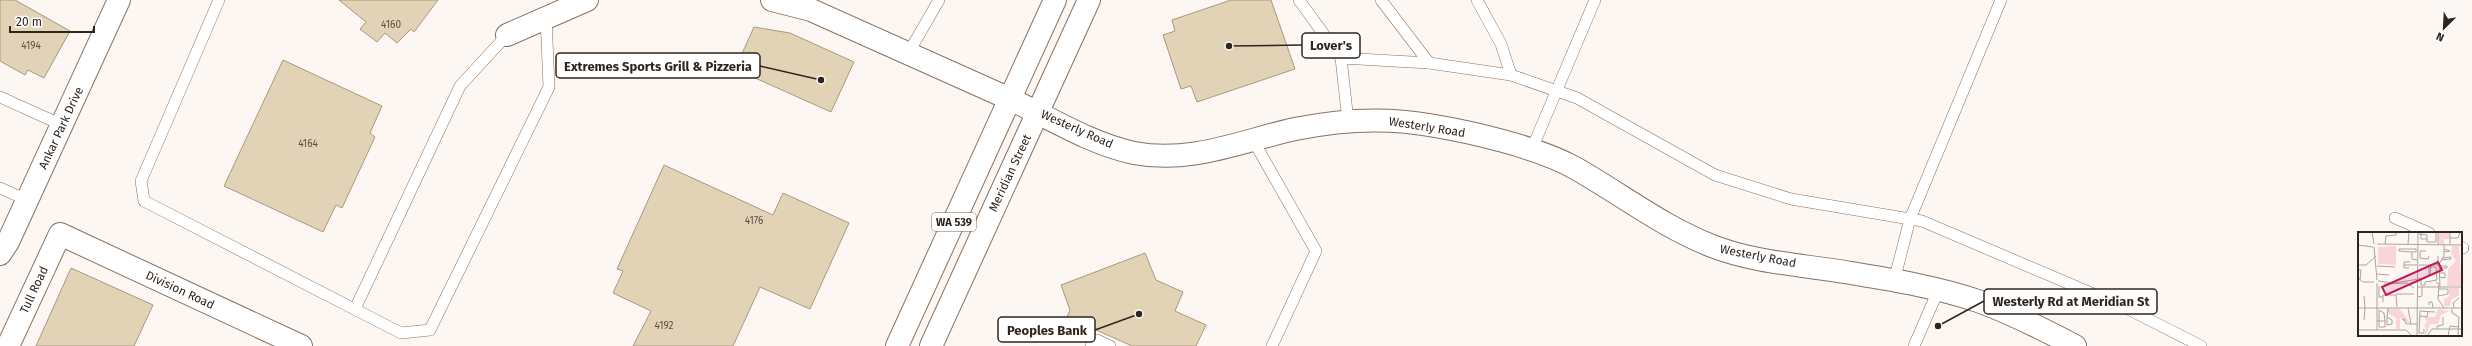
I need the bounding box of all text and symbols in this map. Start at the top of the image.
scale bar [10,8,94,34]
north arrow [2424,8,2464,48]
text: 20 m [16,15,42,29]
house number: 4160 [381,19,401,31]
text: N [2434,29,2446,44]
callout: Lover's [1302,33,1360,58]
text: Lover's [1310,38,1353,53]
house number: 4194 [21,40,41,52]
callout: Extremes Sports Grill & Pizzeria [556,53,760,78]
text: Extremes Sports Grill & Pizzeria [564,59,752,74]
street label: Ankar Park Drive [36,85,86,171]
street label: Westerly Road [1039,107,1115,151]
street label: Westerly Road [1388,114,1466,140]
street label: Meridian Street [986,131,1034,214]
house number: 4164 [298,138,319,150]
road number: WA 539 [932,213,976,231]
house number: 4176 [745,215,763,227]
inset map [2358,232,2462,336]
street label: Westerly Road [1719,242,1797,270]
street label: Tull Road [17,264,51,316]
street label: Division Road [143,268,217,312]
callout: Westerly Rd at Meridian St [1984,289,2157,314]
text: Westerly Rd at Meridian St [1993,294,2150,309]
callout: Peoples Bank [998,317,1095,342]
house number: 4192 [654,320,674,332]
text: Peoples Bank [1007,323,1088,338]

